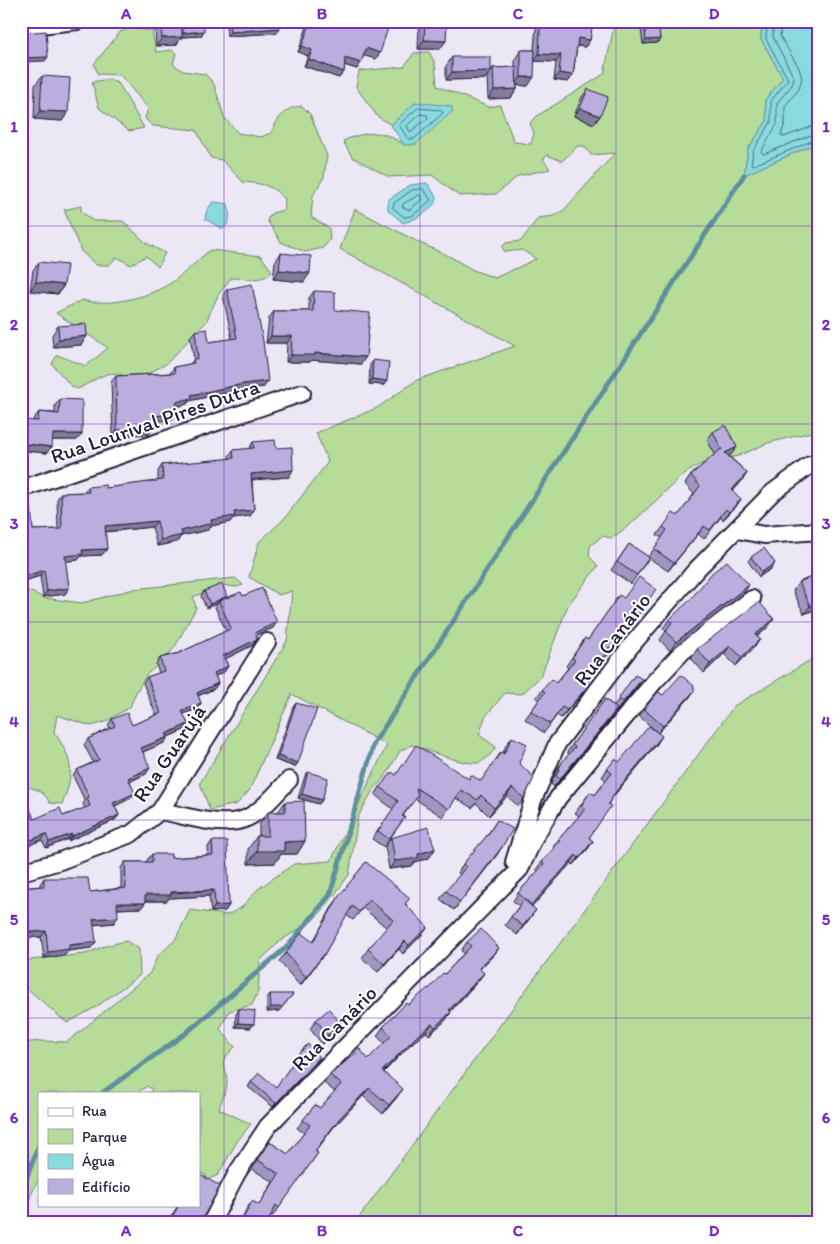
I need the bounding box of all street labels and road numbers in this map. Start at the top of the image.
street label: Rua Lourival Pires Dutra [47,373,263,468]
street label: Rua Canário [568,588,656,690]
street label: Rua Guarujá [127,699,211,807]
street label: Rua Canário [286,980,382,1076]

